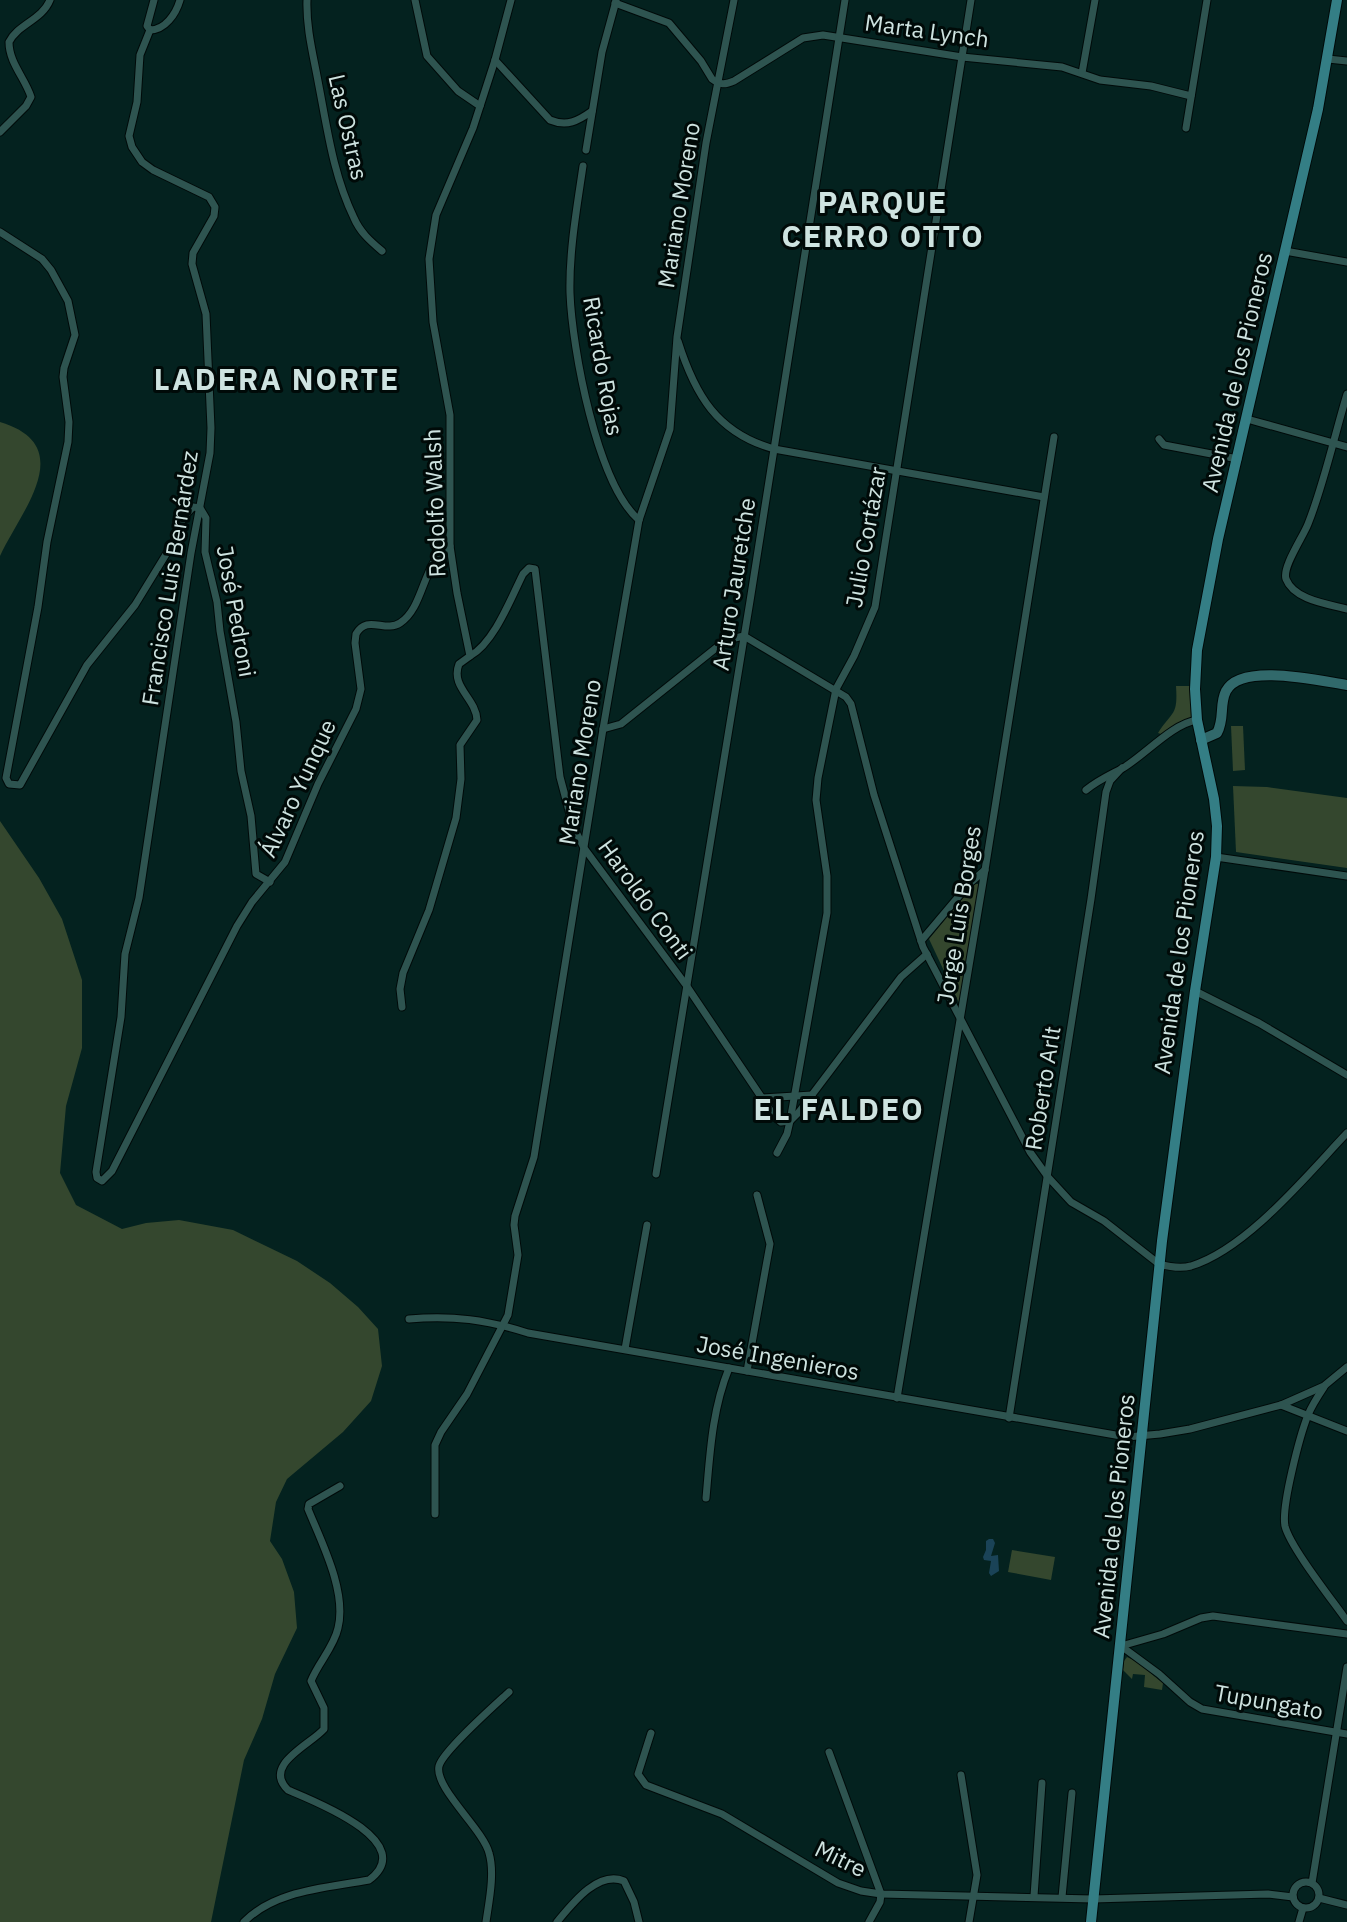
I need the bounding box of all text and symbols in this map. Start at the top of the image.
street label: Marta Lynch [863,6,991,54]
street label: Las Ostras [322,71,376,183]
street label: Mariano Moreno [650,120,706,290]
district label: PARQUE CERRO OTTO [781,182,985,255]
street label: Avenida de los Pioneros [1194,249,1278,495]
street label: Ricardo Rojas [577,294,631,438]
district label: LADERA NORTE [154,359,400,398]
street label: Rodolfo Walsh [416,428,452,578]
street label: Francisco Luis Bernárdez [134,449,204,707]
street label: Julio Cortázar [838,464,892,610]
street label: Arturo Jauretche [705,496,761,672]
street label: José Pedroni [211,543,263,679]
street label: Mariano Moreno [551,677,607,847]
street label: Álvaro Yunque [252,714,342,862]
street label: Jorge Luis Borges [929,823,987,1007]
street label: Avenida de los Pioneros [1146,828,1210,1076]
street label: Haroldo Conti [592,833,700,965]
street label: Roberto Arlt [1017,1024,1067,1152]
district label: EL FALDEO [753,1089,925,1128]
street label: José Ingenieros [694,1328,862,1386]
street label: Avenida de los Pioneros [1085,1392,1141,1640]
street label: Tupungato [1212,1677,1326,1725]
street label: Mitre [810,1833,872,1883]

